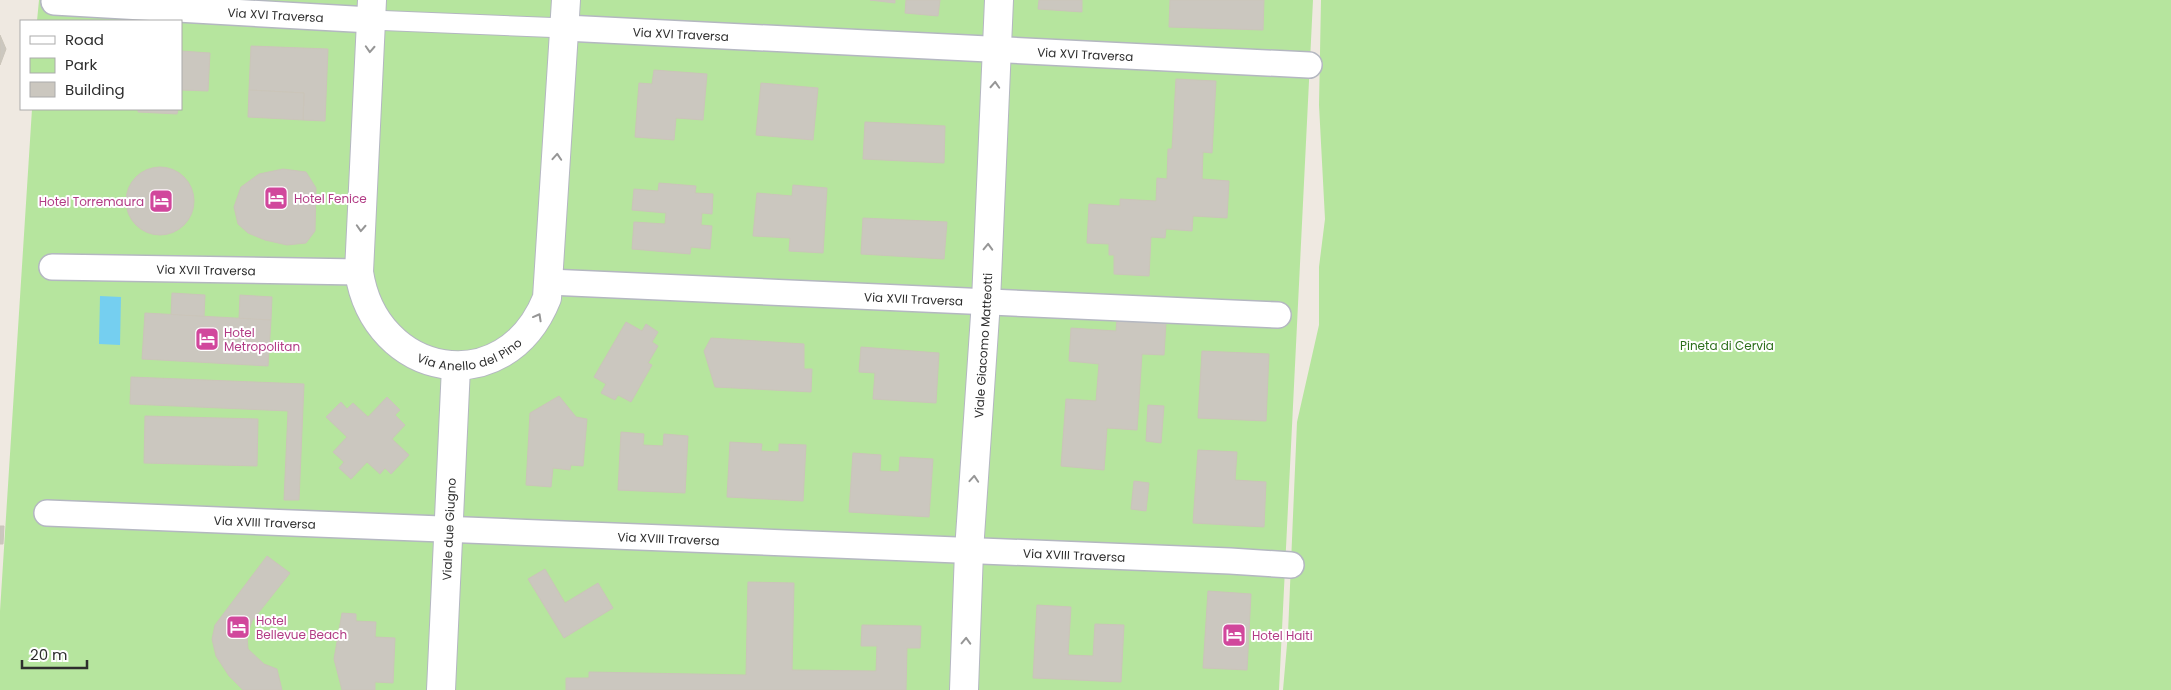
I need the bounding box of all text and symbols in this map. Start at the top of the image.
street label: Via XVI Traversa [227,3,324,26]
legend [20,20,182,110]
street label: Via XVI Traversa [632,23,729,45]
text: Road [65,29,104,50]
street label: Via XVI Traversa [1037,43,1134,65]
one-way arrow [364,45,375,53]
text: Park [65,54,97,75]
text: Building [65,79,125,100]
one-way arrow [990,80,1000,88]
one-way arrow [551,152,562,160]
hotel icon: Hotel Fenice [263,185,289,211]
hotel icon: Hotel Torremaura [148,188,174,214]
place label: Hotel Fenice [294,190,367,207]
place label: Hotel Torremaura [39,193,144,210]
one-way arrow [356,225,366,233]
one-way arrow [983,243,994,251]
street label: Via XVII Traversa [156,260,256,279]
street label: Viale Giacomo Matteotti [970,272,996,419]
street label: Via XVII Traversa [864,288,964,309]
one-way arrow [532,313,542,322]
place label: Hotel Metropolitan [224,324,300,355]
hotel icon: Hotel Metropolitan [194,326,220,352]
street label: Via Anello del Pino [415,333,525,374]
park label: Pineta di Cervia [1680,337,1774,354]
one-way arrow [969,475,980,483]
street label: Viale due Giugno [438,477,459,581]
street label: Via XVIII Traversa [213,511,316,532]
street label: Via XVIII Traversa [617,528,720,549]
street label: Via XVIII Traversa [1023,544,1126,565]
place label: Hotel Bellevue Beach [256,612,347,643]
hotel icon: Hotel Bellevue Beach [225,614,251,640]
hotel icon: Hotel Haiti [1221,622,1247,648]
place label: Hotel Haiti [1252,627,1313,644]
one-way arrow [961,637,971,645]
scale bar [22,638,88,670]
text: 20 m [30,644,68,665]

